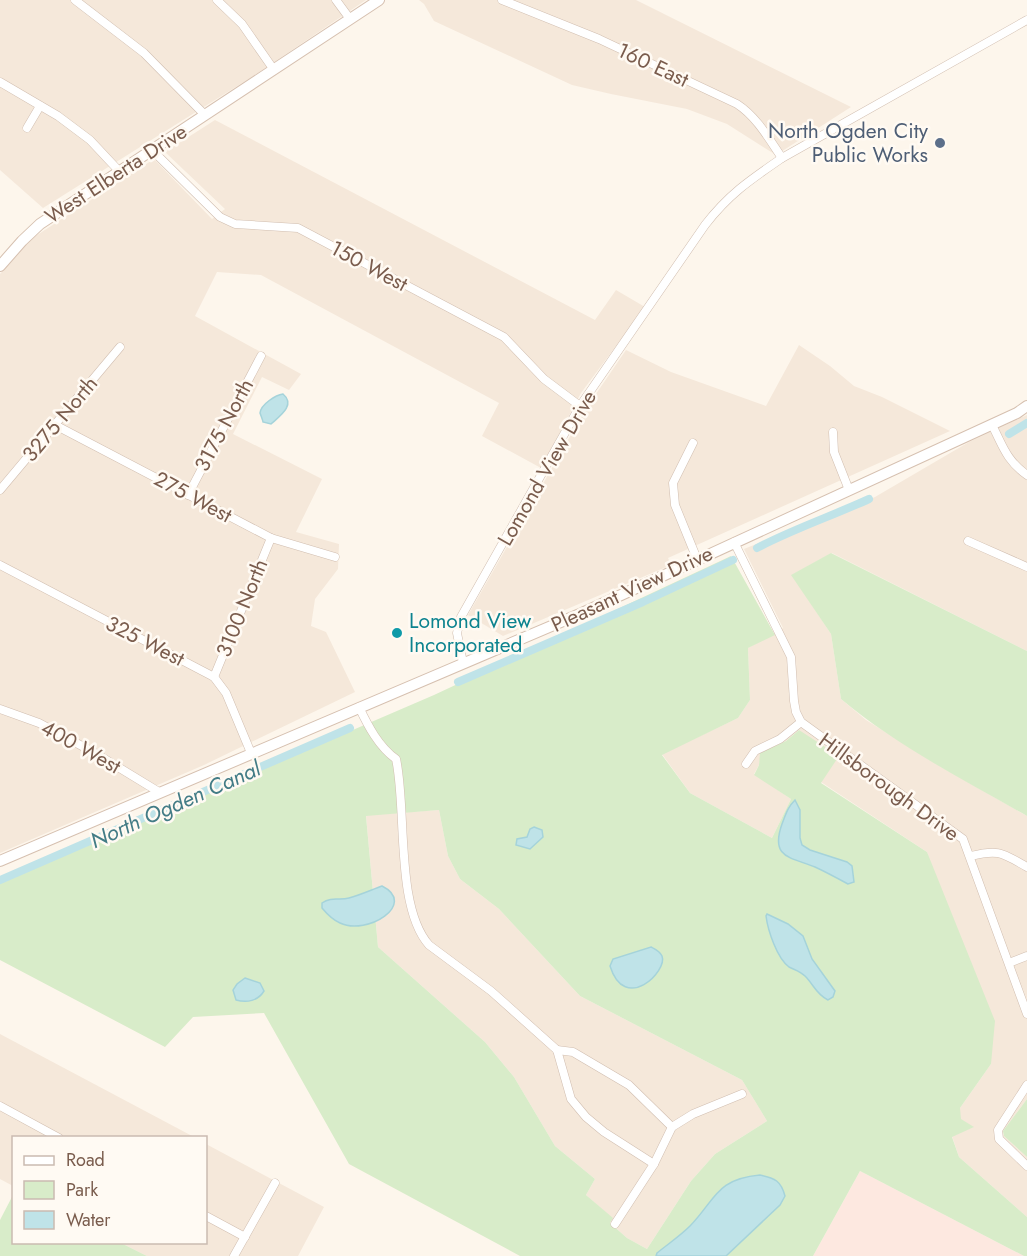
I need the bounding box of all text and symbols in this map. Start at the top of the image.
street label: 160 East [612,35,694,95]
place label: North Ogden City Public Works [768,116,929,170]
street label: West Elberta Drive [39,117,193,231]
marker: North Ogden City Public Works [933,136,947,150]
street label: 150 West [325,233,413,299]
street label: 3275 North [15,370,105,468]
street label: 3175 North [187,373,261,477]
street label: Lomond View Drive [490,385,604,551]
street label: 275 West [149,464,237,530]
street label: Pleasant View Drive [546,538,718,640]
street label: 3100 North [209,554,275,662]
place label: Lomond View Incorporated [409,606,532,660]
street label: 325 West [100,608,190,674]
marker: Lomond View Incorporated [390,626,404,640]
street label: 400 West [36,713,126,781]
street label: Hillsborough Drive [812,726,966,848]
water label: North Ogden Canal [85,752,266,856]
legend [12,1136,207,1244]
text: Road [66,1147,105,1173]
text: Park [66,1177,98,1203]
text: Water [66,1207,111,1233]

